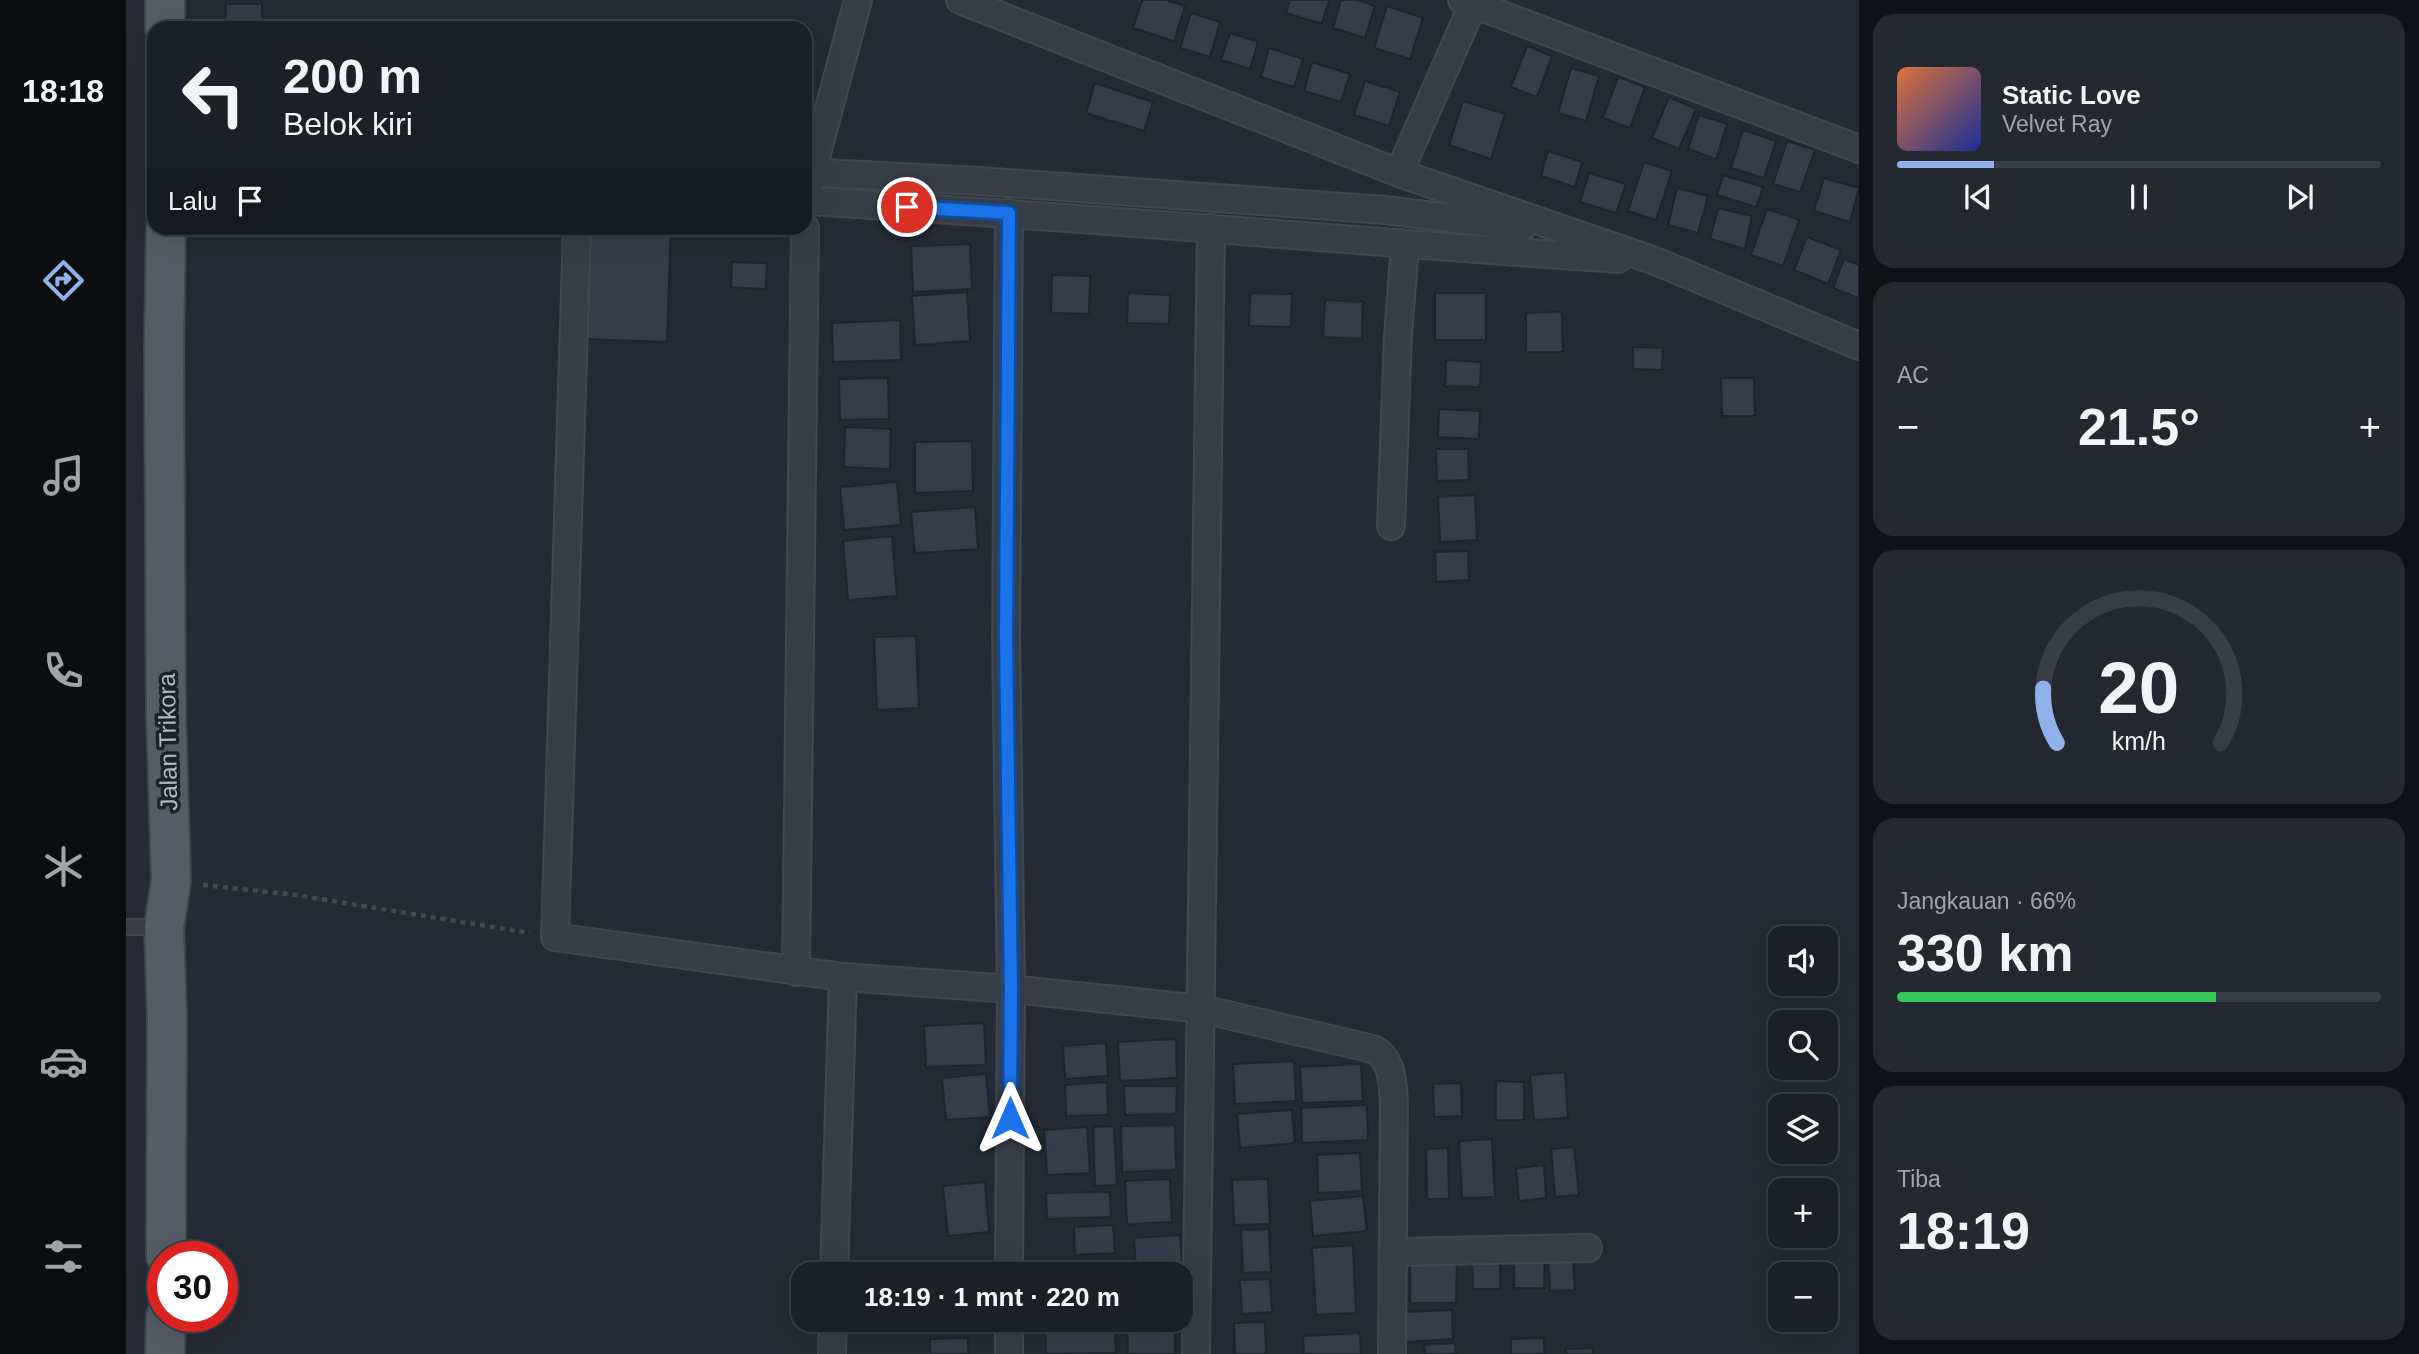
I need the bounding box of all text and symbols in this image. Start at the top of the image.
icon: left [168,49,259,140]
text: 200 m [283,49,422,103]
text: 18:18 [22,73,104,109]
text: Static Love [2002,80,2141,110]
text: Belok kiri [283,106,413,142]
text: Velvet Ray [2002,111,2112,137]
pin [877,177,937,237]
icon: previous [1959,178,1997,216]
icon: pause [2120,178,2158,216]
icon: next [2281,178,2319,216]
icon: arrive [231,182,269,220]
text: Lalu [168,186,217,216]
icon: arrive [888,188,926,226]
icon: directions [39,256,88,305]
text: AC [1897,362,1929,388]
text: 21.5° [2078,398,2200,456]
text: − [1897,406,1919,448]
text: + [2359,406,2381,448]
icon: music [39,451,88,500]
icon: phone [39,646,88,695]
text: 20 [2099,647,2179,728]
street label: Jalan Trikora [153,672,182,811]
text: km/h [2112,727,2166,755]
icon: climate [39,842,88,891]
text: Jangkauan · 66% [1897,888,2076,914]
text: 330 km [1897,924,2073,982]
map controls [1768,926,1838,1332]
button: sound [1768,926,1838,996]
button: search [1768,1010,1838,1080]
icon: car [39,1037,88,1086]
position arrow [973,1081,1047,1155]
button: layers [1768,1094,1838,1164]
text: Tiba [1897,1166,1941,1192]
button: + [1768,1178,1838,1248]
text: 18:19 [1897,1202,2030,1260]
icon: filters [39,1232,88,1281]
speed limit sign: 30 [147,1241,238,1332]
button: − [1768,1262,1838,1332]
text: 18:19 · 1 mnt · 220 m [864,1282,1120,1312]

